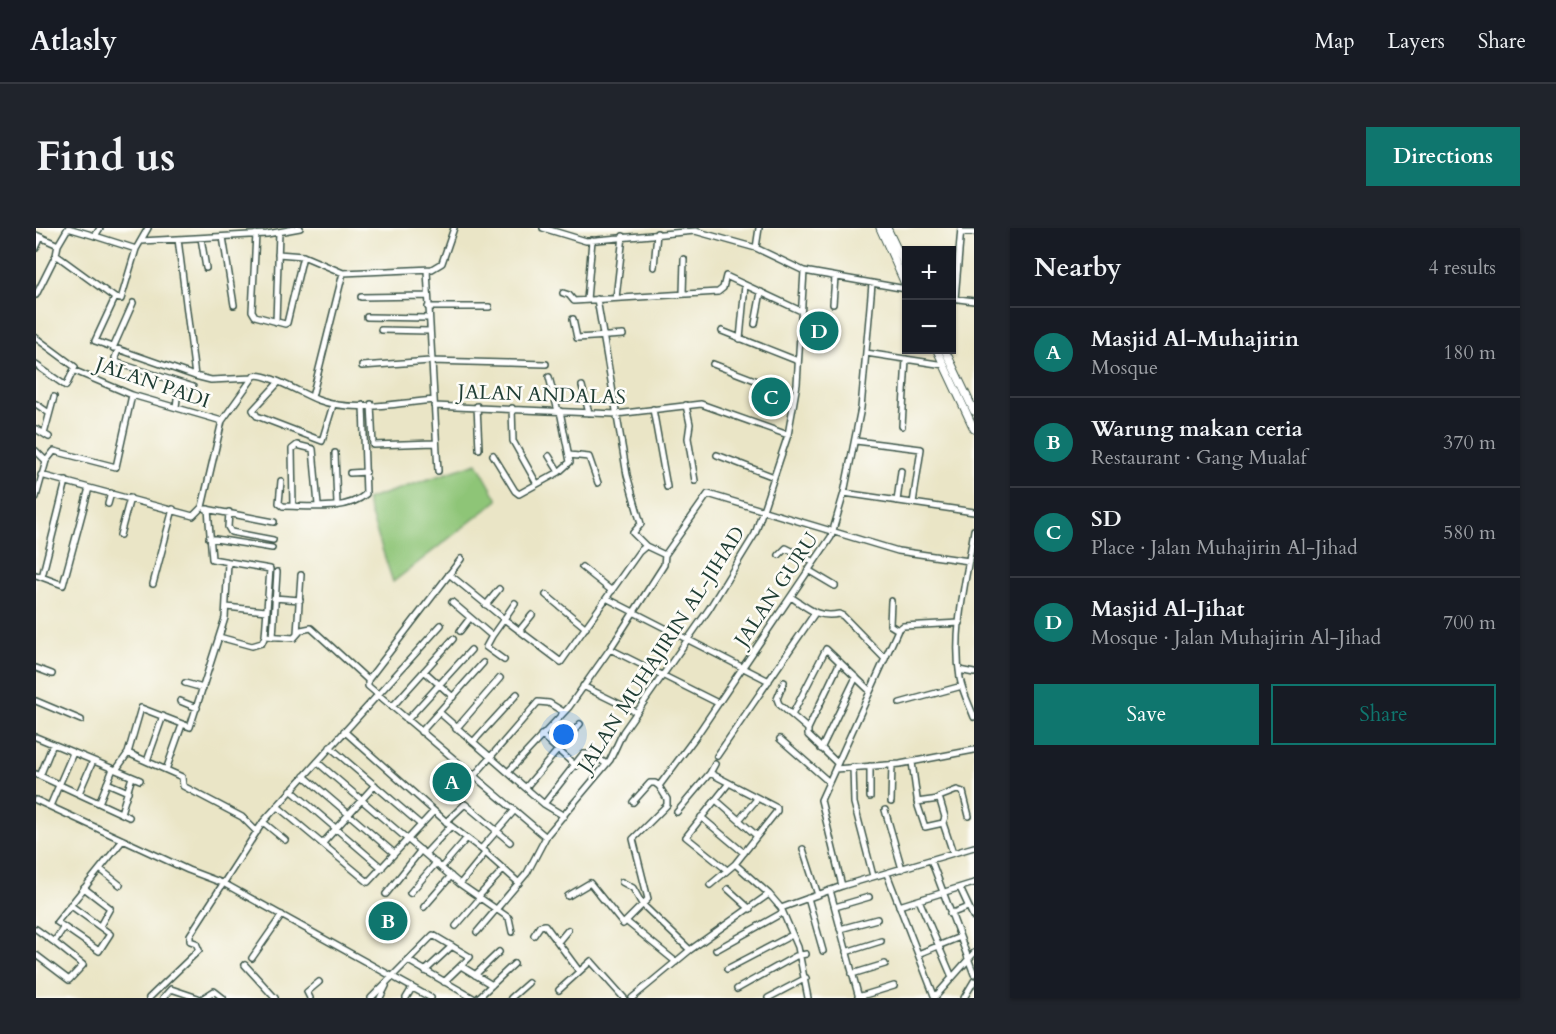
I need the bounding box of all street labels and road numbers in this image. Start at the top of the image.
street label: JALAN PADI [89,349,213,415]
street label: JALAN ANDALAS [455,378,626,411]
street label: JALAN MUHAJIRIN AL-JIHAD [570,521,751,780]
street label: JALAN GURU [727,526,825,654]

